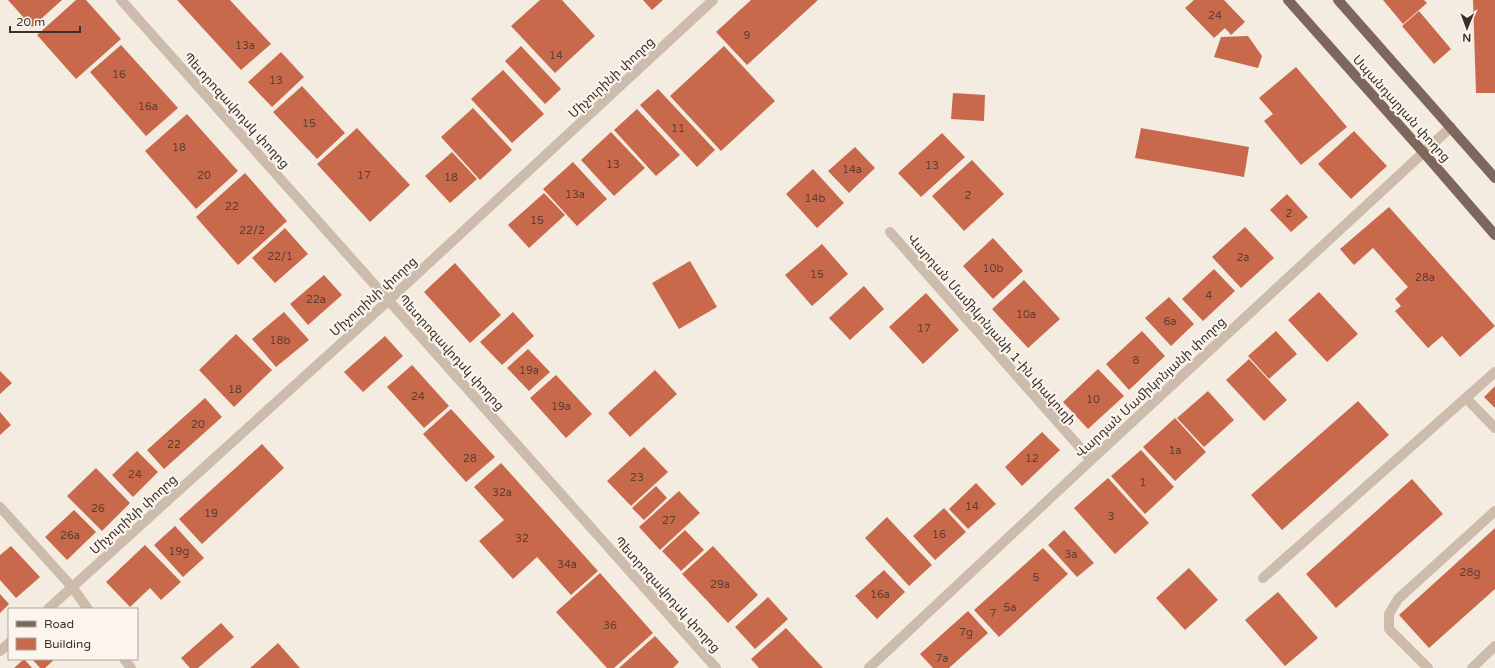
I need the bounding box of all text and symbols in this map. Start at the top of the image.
scale bar [10,8,80,34]
north arrow [1447,8,1487,48]
house number: 24 [1208,9,1222,22]
text: 20 m [16,15,45,29]
house number: 9 [744,29,751,42]
text: N [1462,31,1471,44]
street label: Միչուրինի փողոց [565,34,658,122]
house number: 13a [235,39,255,52]
street label: Պետրոզավոդսկ փողոց [180,49,293,172]
house number: 14 [549,49,563,62]
street label: Սպանդարյան փողոց [1349,52,1454,166]
house number: 16 [112,68,126,81]
house number: 13 [269,74,283,87]
house number: 16a [138,100,158,113]
house number: 15 [302,117,316,130]
house number: 11 [671,122,685,135]
house number: 18 [172,141,186,154]
house number: 13 [606,158,620,171]
house number: 13 [925,159,939,172]
house number: 14a [842,163,862,176]
house number: 20 [197,169,211,182]
house number: 17 [357,169,371,182]
house number: 18 [444,171,458,184]
house number: 13a [565,188,585,201]
house number: 2 [965,189,972,202]
house number: 14b [805,192,825,205]
house number: 22 [225,200,239,213]
house number: 2 [1286,207,1293,220]
house number: 15 [530,214,544,227]
house number: 22/2 [239,224,265,237]
street label: Վարդան Մամիկոնյանի 1-ին փակուղի [904,231,1079,429]
house number: 22/1 [267,250,293,263]
house number: 2a [1236,251,1250,264]
street label: Միչուրինի փողոց [327,253,421,340]
house number: 10b [983,262,1003,275]
house number: 15 [810,268,824,281]
house number: 28a [1415,271,1435,284]
house number: 4 [1206,289,1213,302]
street label: Պետրոզավոդսկ փողոց [395,291,508,414]
house number: 22a [306,293,326,306]
house number: 10a [1016,308,1036,321]
street label: Վարդան Մամիկոնյանի փողոց [1072,314,1229,462]
house number: 6a [1163,315,1177,328]
house number: 17 [917,322,931,335]
house number: 18b [270,334,290,347]
house number: 8 [1133,354,1140,367]
house number: 19a [519,364,539,377]
house number: 18 [228,383,242,396]
house number: 24 [411,390,425,403]
house number: 10 [1086,393,1100,406]
house number: 19a [551,400,571,413]
house number: 20 [191,418,205,431]
house number: 22 [167,438,181,451]
house number: 1a [1168,444,1182,457]
house number: 28 [463,452,477,465]
house number: 12 [1025,452,1039,465]
house number: 24 [128,468,142,481]
street label: Միչուրինի փողոց [87,471,181,558]
house number: 23 [630,471,644,484]
house number: 1 [1140,476,1146,489]
house number: 32a [492,486,512,499]
house number: 14 [965,500,979,513]
house number: 26 [91,502,105,515]
house number: 19 [204,507,218,520]
house number: 3 [1108,510,1115,523]
house number: 27 [662,514,676,527]
house number: 16 [932,528,946,541]
house number: 26a [60,529,80,542]
house number: 32 [515,532,529,545]
street label: Պետրոզավոդսկ փողոց [611,533,724,656]
house number: 19g [169,545,189,558]
house number: 3a [1064,548,1078,561]
house number: 34a [557,558,577,571]
house number: 28g [1460,566,1480,579]
house number: 5 [1033,571,1040,584]
house number: 29a [710,578,730,591]
house number: 16a [870,588,890,601]
house number: 5a [1003,601,1017,614]
house number: 7 [990,607,997,620]
legend [8,608,138,660]
text: Road [44,617,74,631]
house number: 36 [603,619,617,632]
house number: 7g [959,626,973,639]
text: Building [44,637,91,651]
house number: 7a [935,652,949,665]

